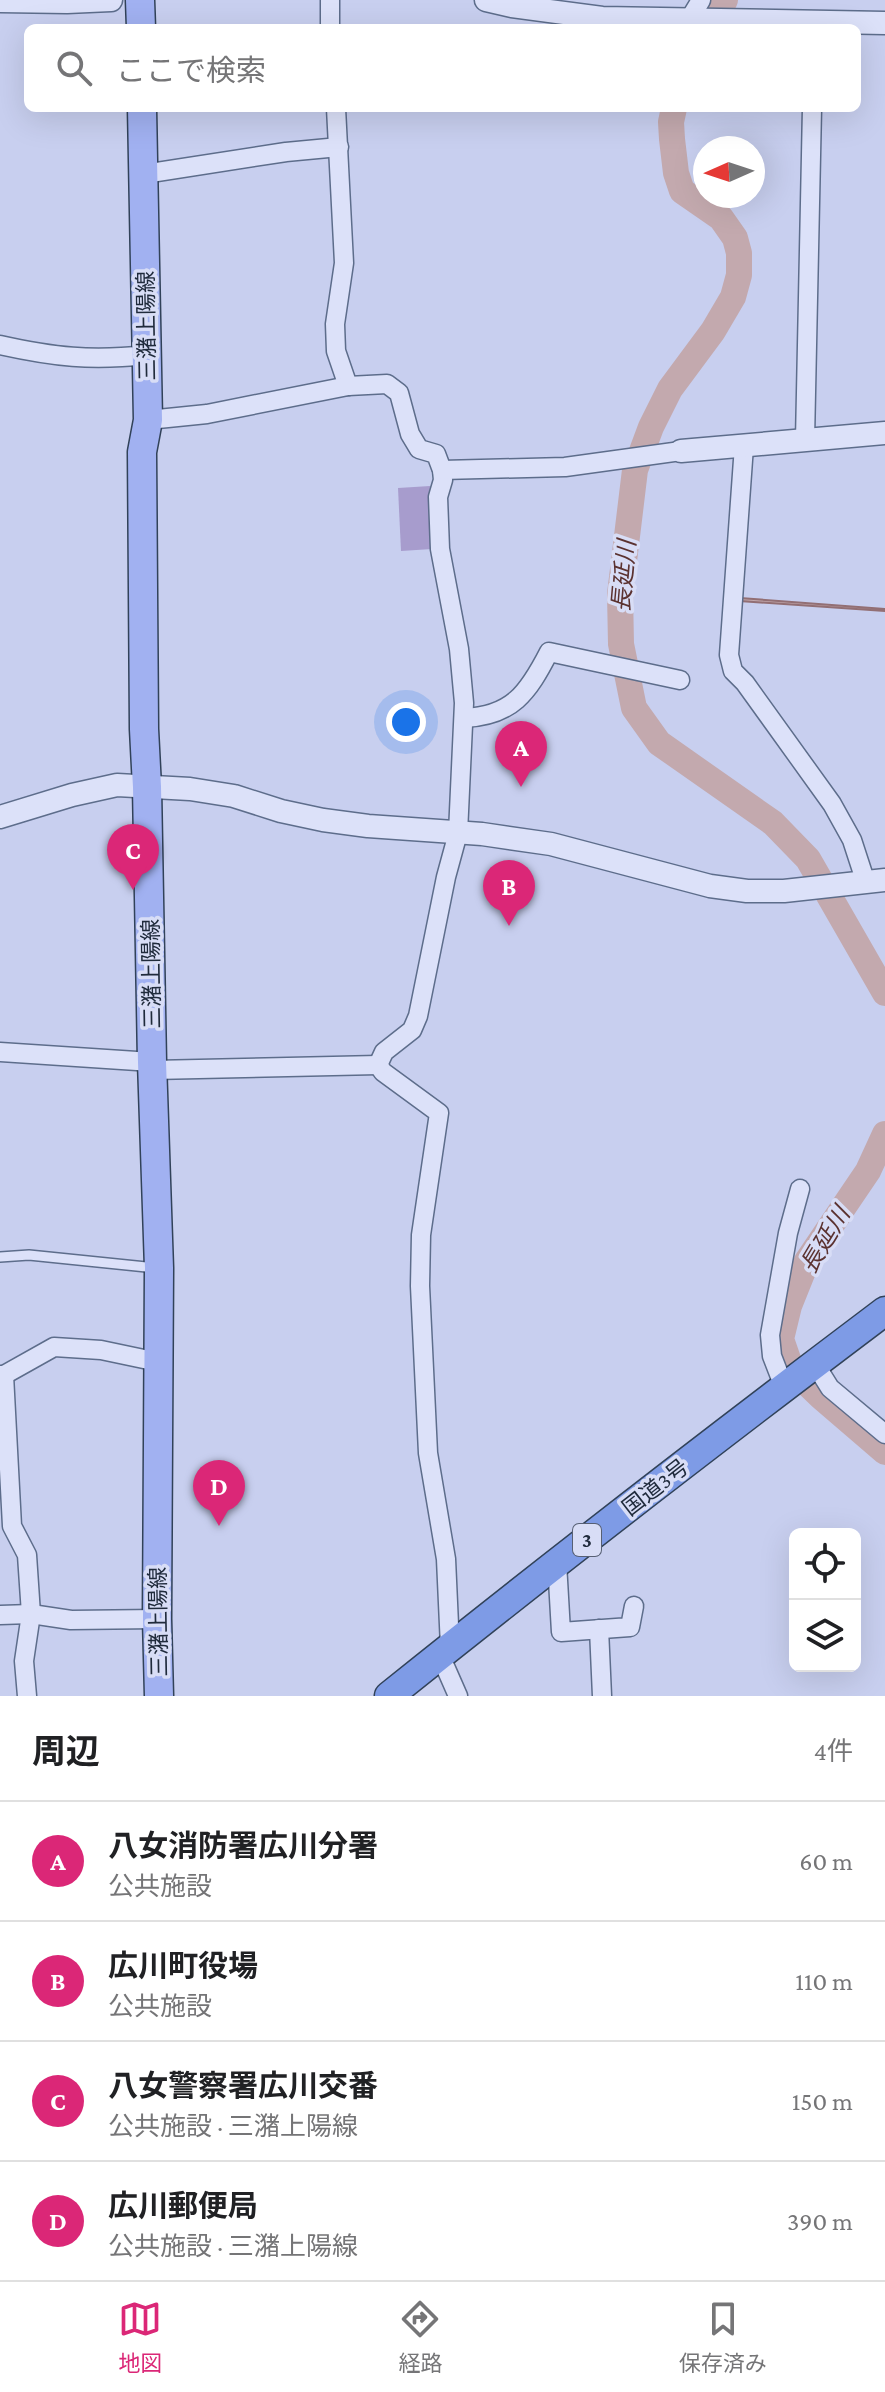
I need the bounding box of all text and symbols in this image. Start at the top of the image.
search box [24,24,861,112]
icon: search [52,46,96,90]
text: ここで検索 [116,54,266,87]
north arrow [693,136,765,208]
street label: 三潴上陽線 [133,271,160,381]
water label: 長延川 [607,536,640,613]
your location [386,702,426,742]
pin: A [495,721,547,787]
pin: C [107,824,159,890]
pin: B [483,860,535,926]
street label: 三潴上陽線 [138,919,165,1029]
water label: 長延川 [794,1199,856,1278]
street label: 国道3号 [617,1454,693,1521]
pin: D [193,1460,245,1526]
road number: 3 [573,1524,601,1556]
map controls [789,1528,861,1672]
button: locate [789,1528,861,1600]
street label: 三潴上陽線 [145,1567,172,1677]
button: layers [789,1600,861,1672]
text: 周辺 [32,1733,100,1770]
text: 4件 [814,1737,853,1766]
text: 八女消防署広川分署 [108,1829,378,1862]
text: A [50,1847,66,1876]
text: 60 m [799,1847,853,1876]
text: 公共施設 [108,1872,212,1901]
text: 広川町役場 [108,1949,258,1982]
text: B [50,1967,66,1996]
text: 110 m [795,1967,853,1996]
text: 公共施設 [108,1992,212,2021]
text: 八女警察署広川交番 [108,2069,378,2102]
text: C [50,2087,66,2116]
text: 150 m [792,2087,853,2116]
text: 公共施設 · 三潴上陽線 [108,2112,358,2141]
text: 広川郵便局 [108,2189,258,2222]
text: D [49,2207,67,2236]
text: 390 m [787,2207,853,2236]
text: 公共施設 · 三潴上陽線 [108,2232,358,2261]
tab: 地図 [118,2297,162,2377]
tab: 経路 [398,2297,443,2377]
tab: 保存済み [679,2297,767,2377]

